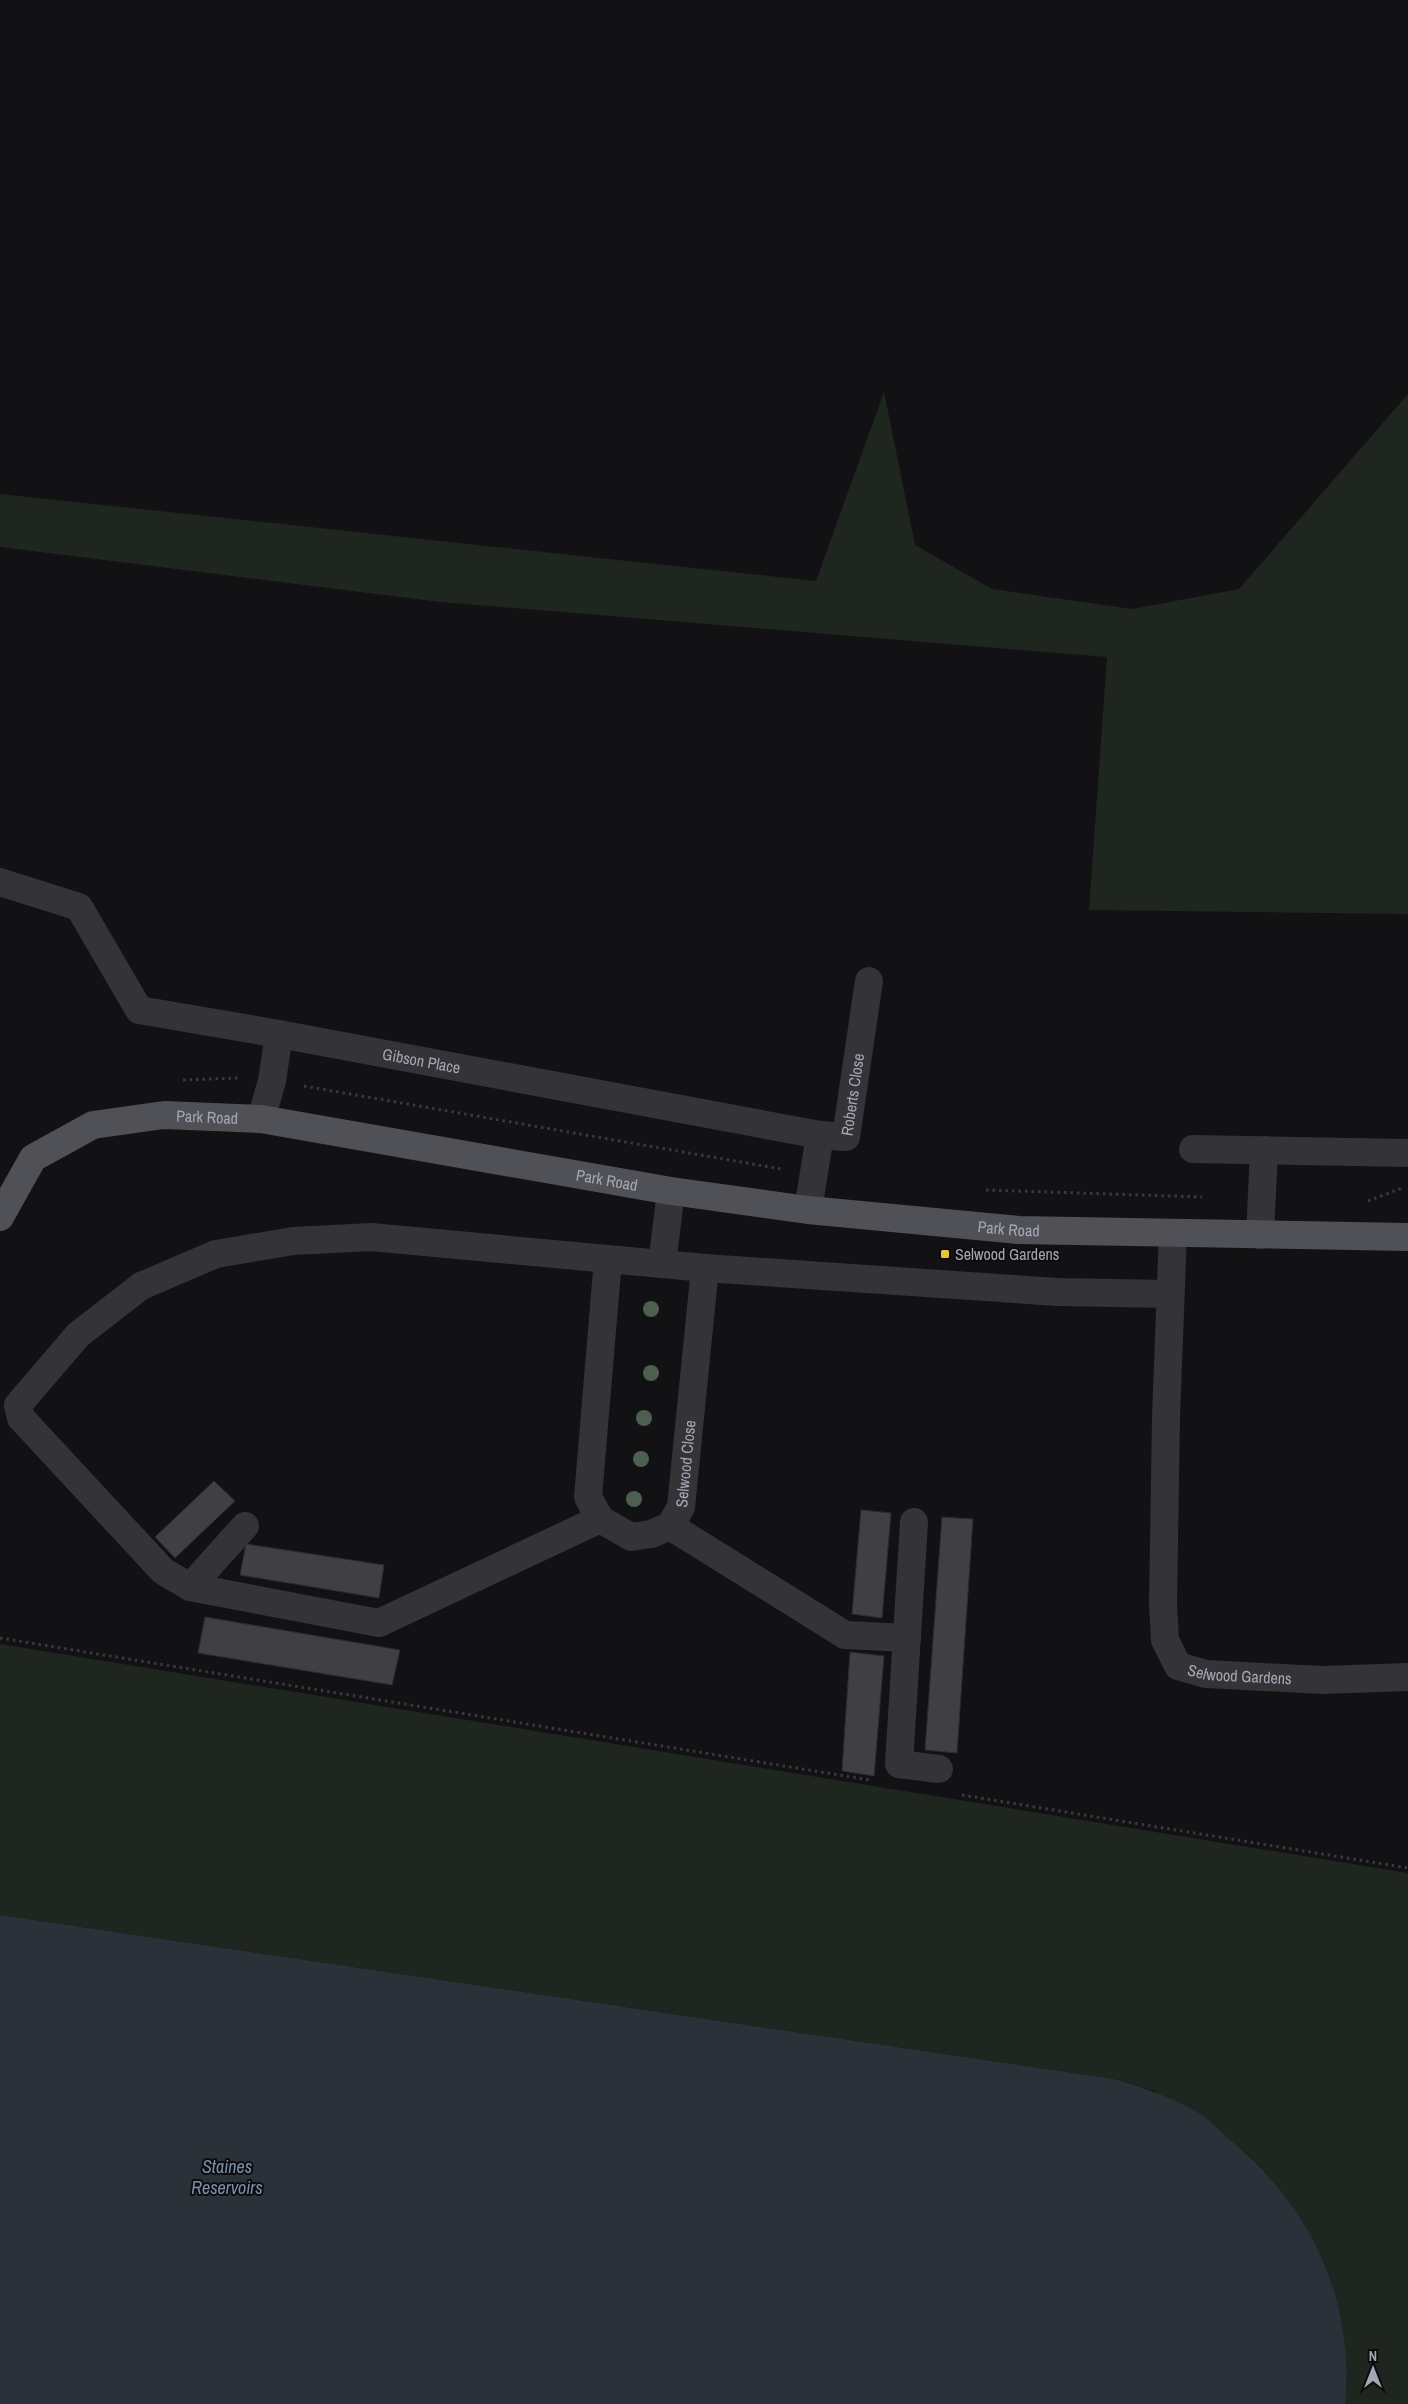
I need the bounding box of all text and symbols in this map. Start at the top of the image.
street label: Gibson Place [381,1043,462,1079]
street label: Roberts Close [835,1052,869,1137]
street label: Park Road [176,1105,239,1129]
street label: Park Road [574,1164,639,1196]
street label: Park Road [977,1215,1040,1241]
place label: Selwood Gardens [955,1243,1059,1265]
marker: Selwood Gardens [939,1248,951,1260]
street label: Selwood Close [670,1419,701,1508]
street label: Selwood Gardens [1185,1658,1292,1689]
water label: Staines Reservoirs [191,2154,263,2200]
north arrow [1348,2344,1398,2394]
text: N [1369,2347,1377,2365]

